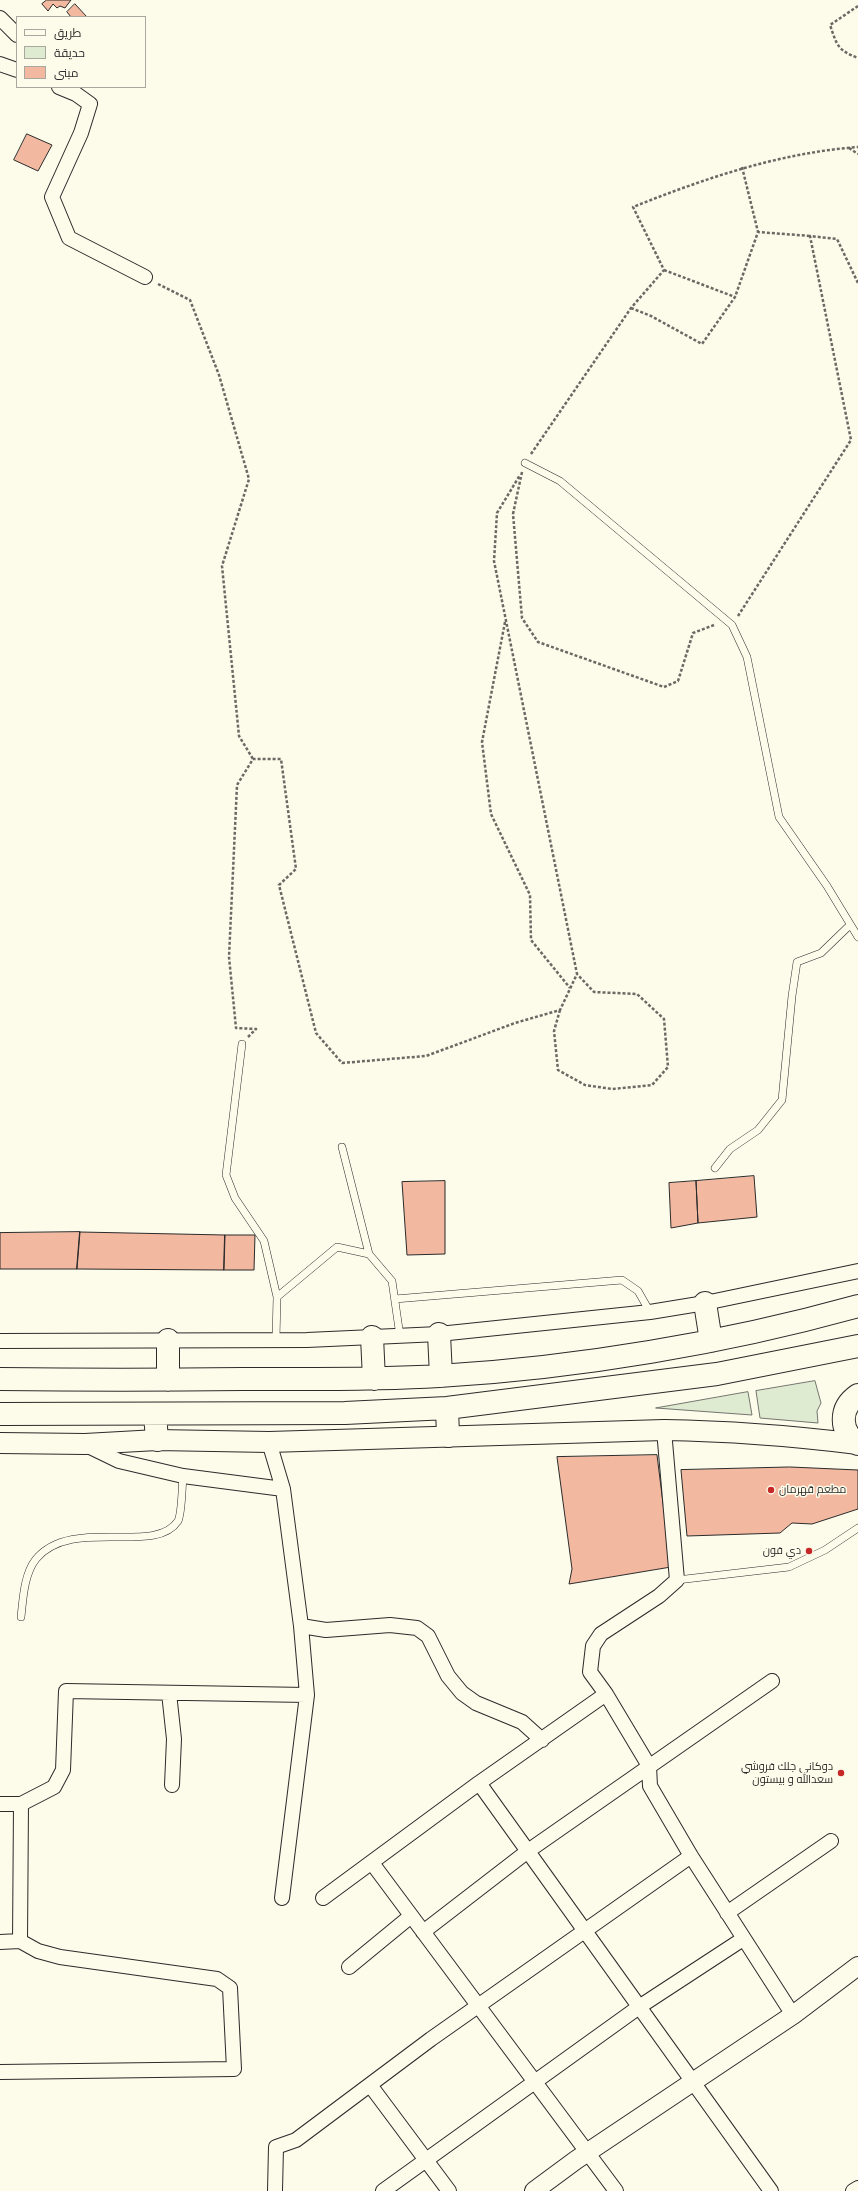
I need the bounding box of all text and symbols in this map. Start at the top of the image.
legend [16,16,146,88]
text: طريق [54,26,81,40]
text: حديقة [54,46,85,60]
text: مبنى [54,66,79,80]
place label: مطعم قهرمان [779,1483,846,1497]
marker: مطعم قهرمان [766,1485,776,1495]
place label: دي فون [763,1544,801,1558]
marker: دي فون [804,1546,814,1556]
place label: دوكانى جلك فروشي سعدالله و بيستون [741,1760,833,1786]
marker: دوكانى جلك فروشي سعدالله و بيستون [836,1768,846,1778]

